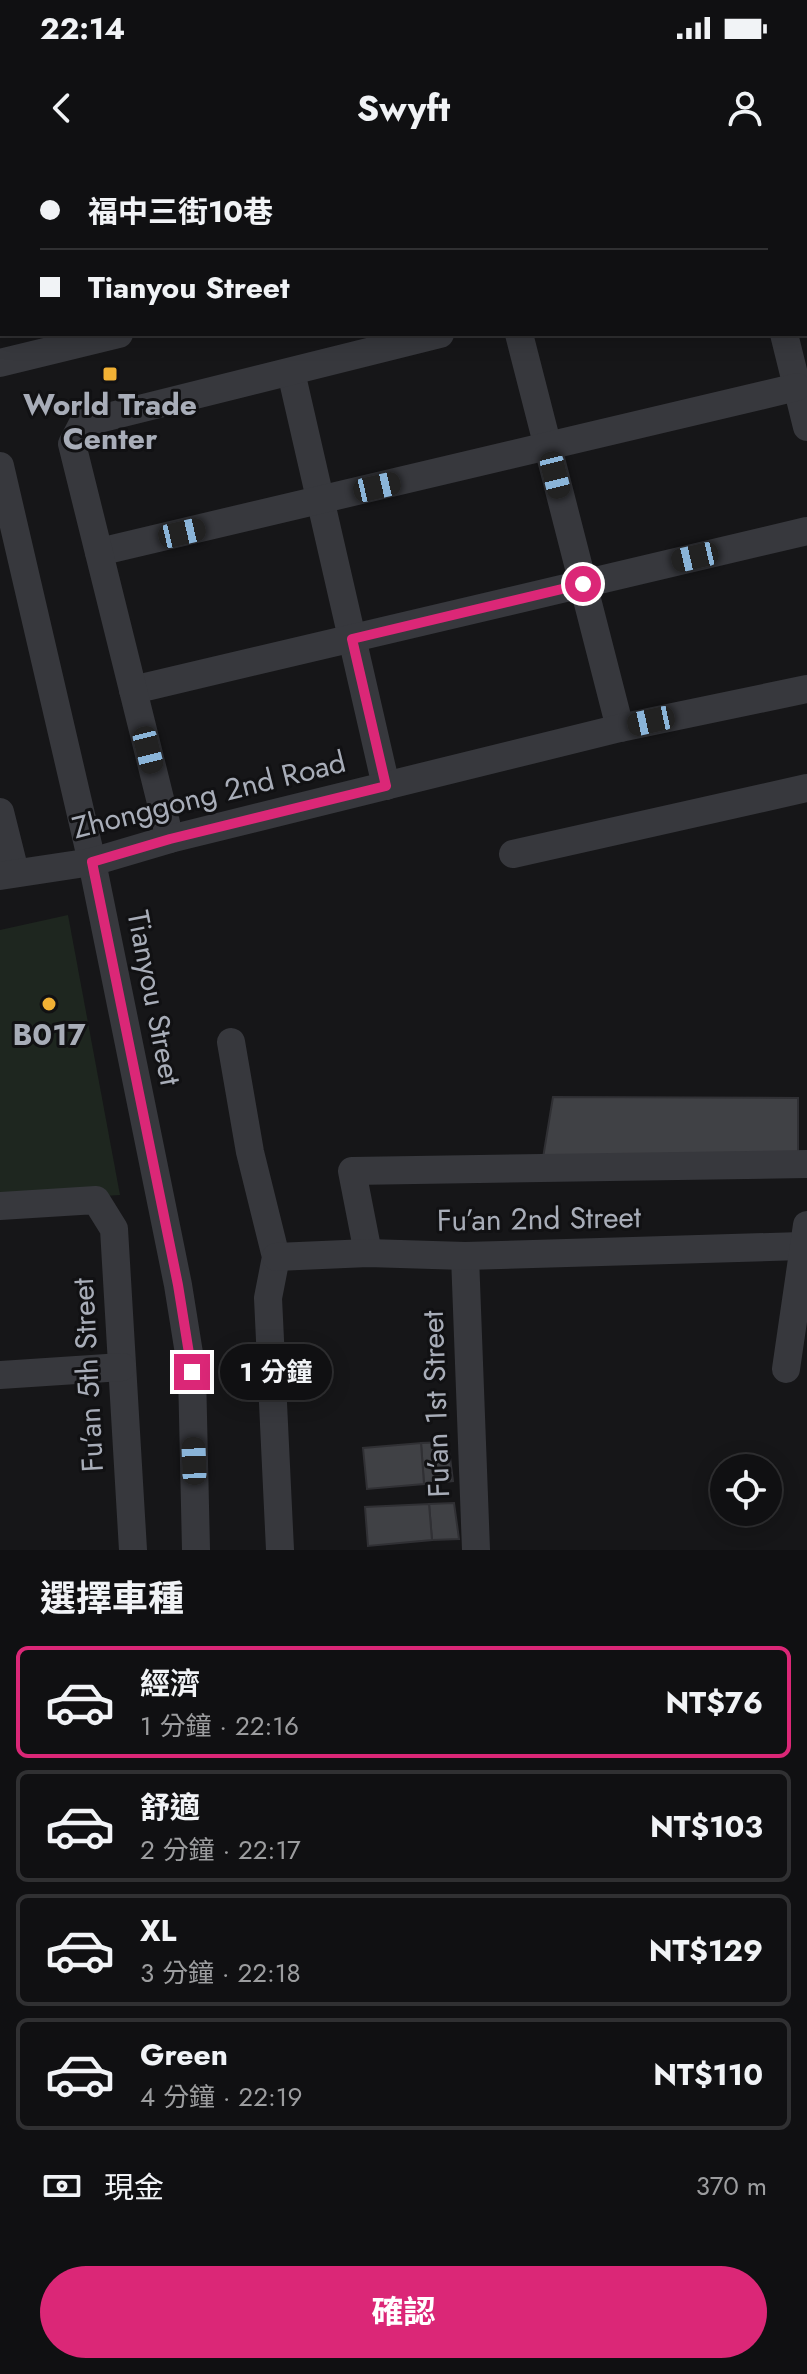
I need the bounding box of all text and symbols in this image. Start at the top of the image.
text: 22:14 [40,7,125,50]
text: Swyft [357,82,450,134]
icon: back [40,86,84,130]
icon: person [723,86,767,130]
text: 福中三街10巷 [88,190,273,233]
text: Tianyou Street [88,266,290,309]
marker: World Trade Center [101,365,119,383]
place label: World Trade Center [23,383,197,460]
car [538,449,572,501]
car [351,470,403,504]
car [156,516,208,550]
car [669,540,721,574]
route start [565,566,601,602]
car [625,704,677,738]
car [131,724,165,776]
street label: Zhonggong 2nd Road [68,740,350,849]
street label: Tianyou Street [116,907,193,1090]
marker: B017 [40,995,58,1013]
place label: B017 [12,1013,86,1056]
street label: Fu’an 2nd Street [437,1195,642,1242]
street label: Fu’an 5th Street [61,1276,114,1473]
street label: Fu’an 1st Street [411,1309,460,1498]
callout: 1 分鐘 [220,1344,332,1400]
text: 1 分鐘 [239,1353,313,1391]
route end [174,1354,210,1390]
car [181,1437,207,1485]
map controls [710,1454,782,1526]
button: locate [710,1454,782,1526]
text: 選擇車種 [40,1572,184,1624]
text: 經濟 [140,1662,200,1705]
icon: car [44,1666,116,1738]
text: NT$76 [666,1681,763,1724]
text: 1 分鐘 · 22:16 [140,1707,299,1745]
text: 舒適 [140,1786,200,1829]
icon: car [44,1790,116,1862]
text: NT$103 [650,1805,763,1848]
text: 2 分鐘 · 22:17 [140,1831,301,1869]
text: XL [140,1909,176,1952]
icon: car [44,1914,116,1986]
text: NT$129 [649,1929,763,1972]
text: 3 分鐘 · 22:18 [140,1954,301,1992]
text: Green [140,2033,228,2076]
icon: car [44,2038,116,2110]
text: NT$110 [653,2053,763,2096]
text: 4 分鐘 · 22:19 [140,2078,302,2116]
icon: cash [40,2164,84,2208]
text: 現金 [104,2166,164,2209]
text: 370 m [696,2167,767,2205]
button: 確認 [40,2266,767,2358]

